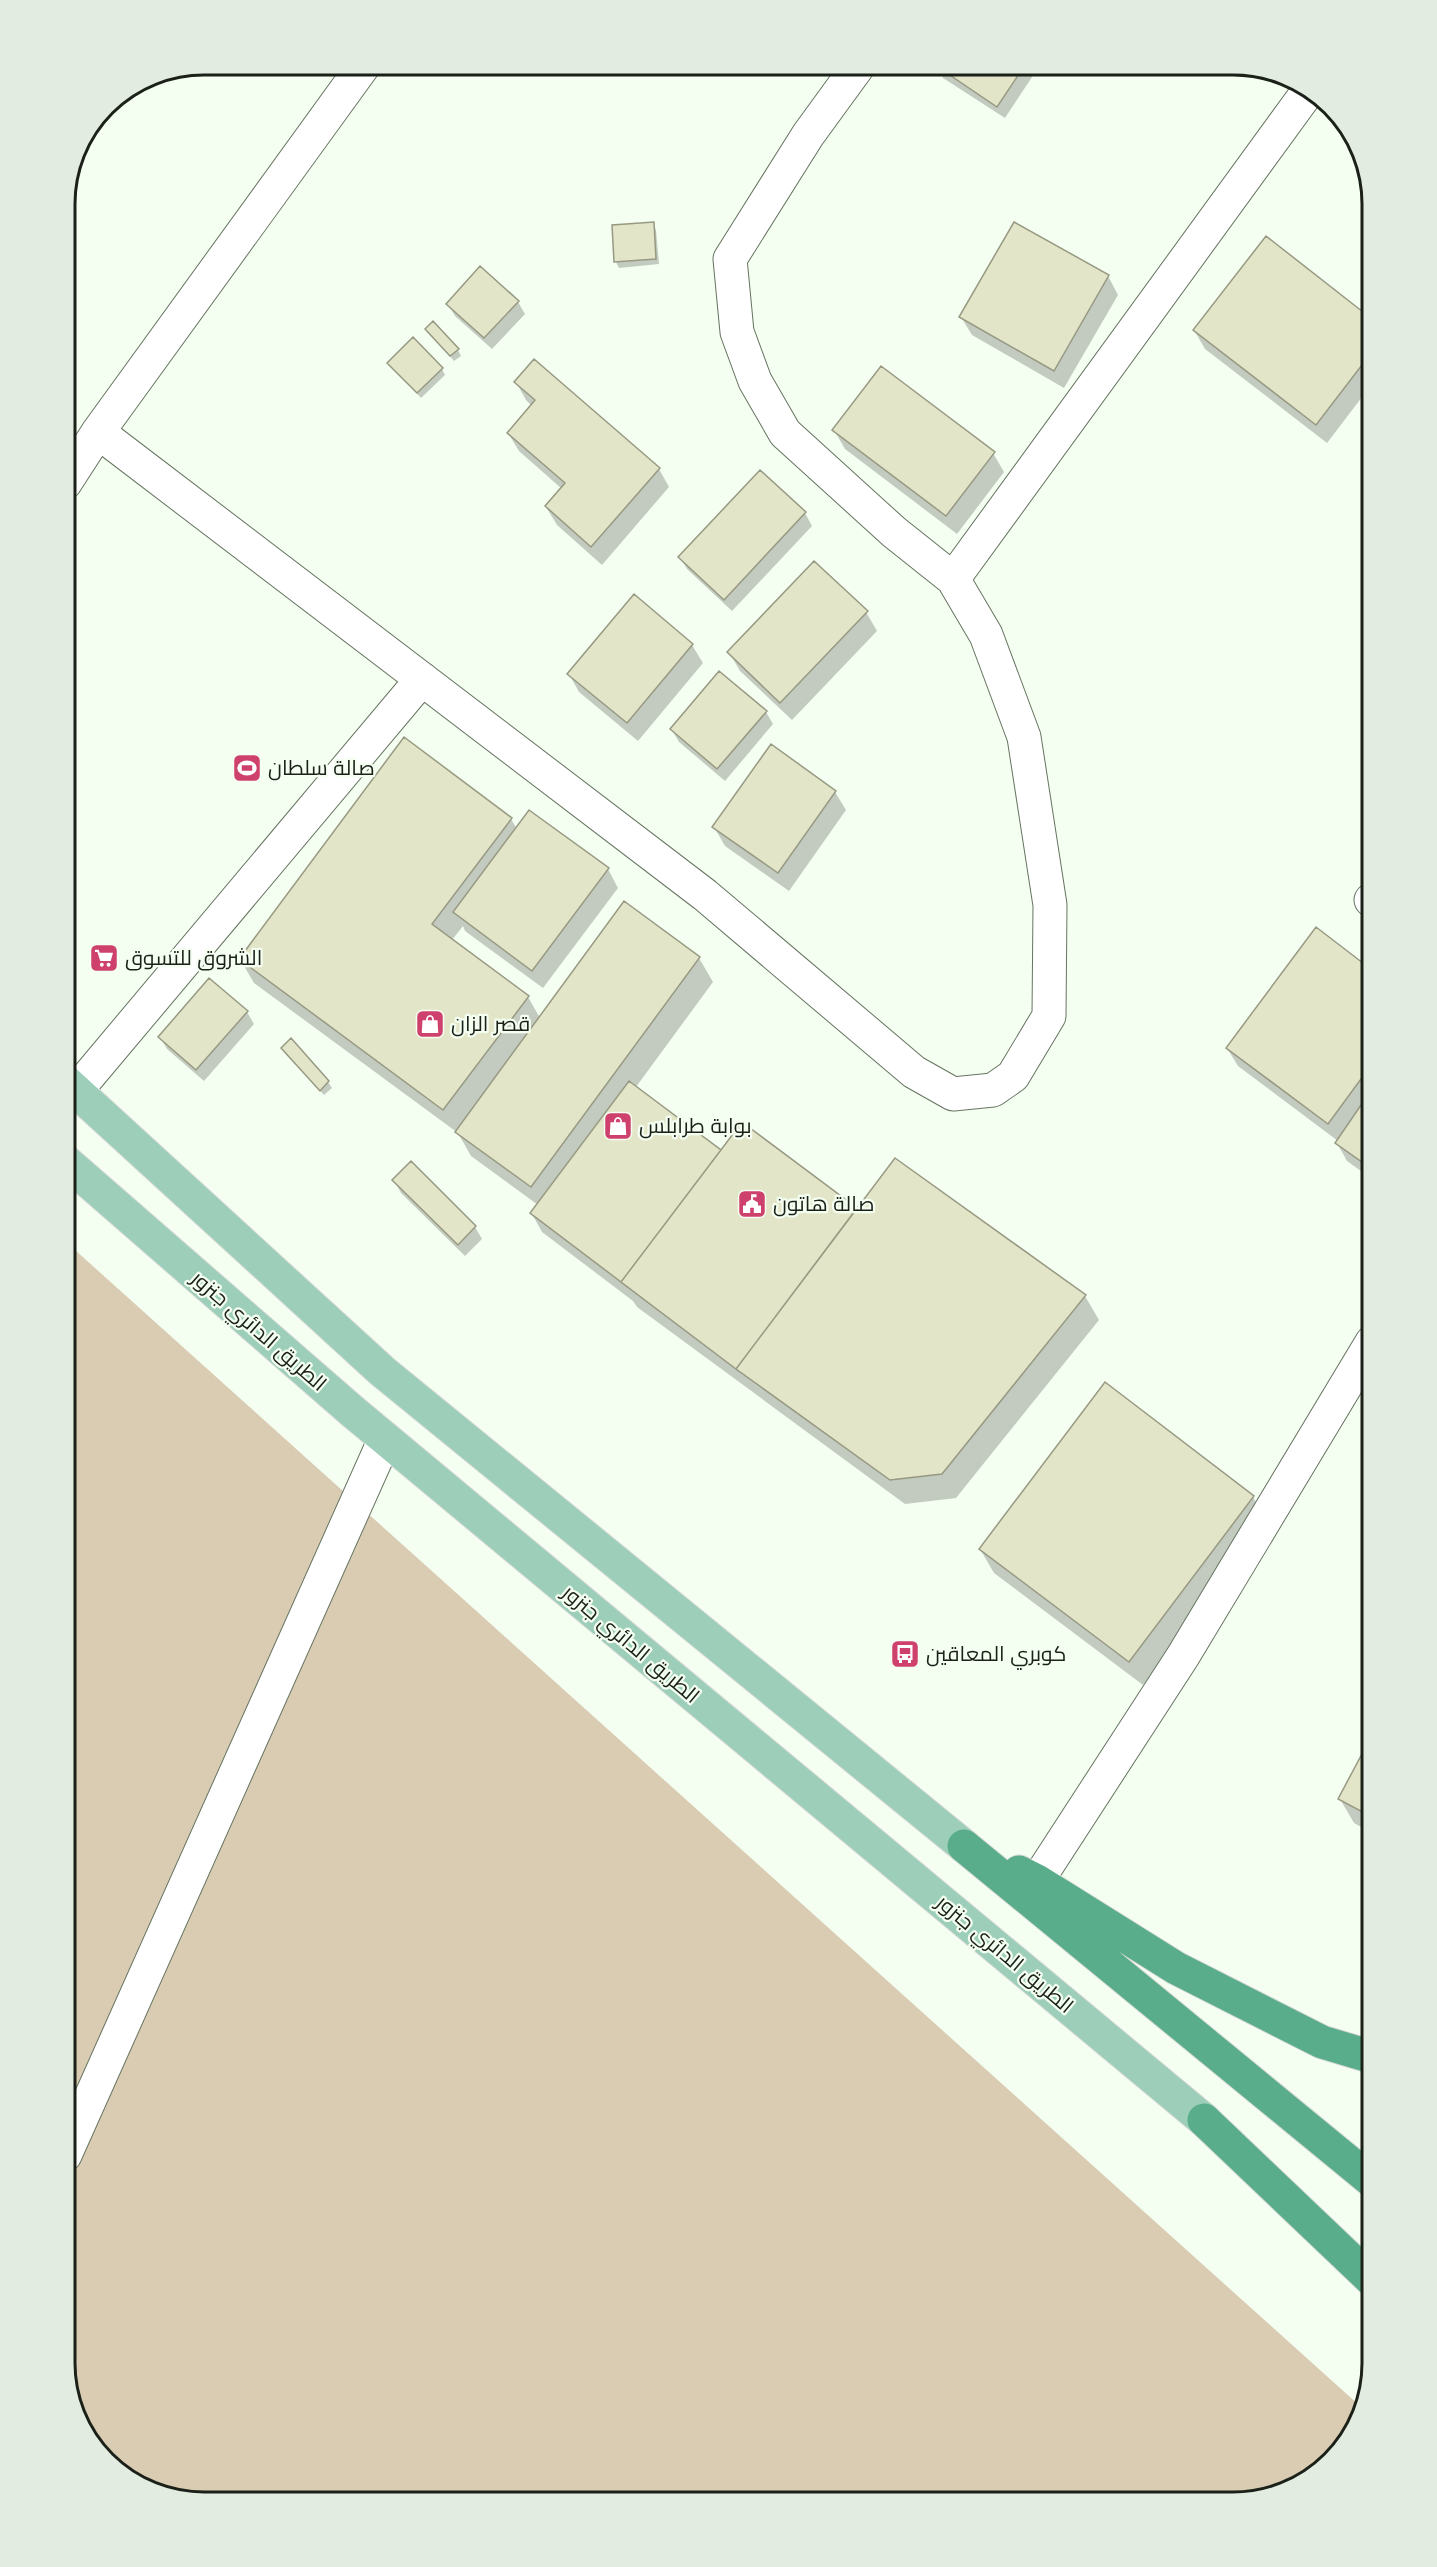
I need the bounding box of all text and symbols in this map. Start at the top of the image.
sports icon: صالة سلطان [231,752,263,784]
place label: صالة سلطان [268,754,375,782]
supermarket icon: الشروق للتسوق [88,942,120,974]
place label: الشروق للتسوق [125,944,262,972]
shop icon: قصر الزان [414,1008,446,1040]
place label: قصر الزان [451,1010,530,1038]
shop icon: بوابة طرابلس [602,1110,634,1142]
place label: بوابة طرابلس [639,1112,752,1140]
public building icon: صالة هاتون [736,1188,768,1220]
place label: صالة هاتون [773,1190,875,1218]
street label: الطريق الدائري جنزور [183,1264,333,1399]
street label: الطريق الدائري جنزور [555,1578,705,1711]
bus stop icon: كوبري المعاقين [889,1638,921,1670]
place label: كوبري المعاقين [926,1640,1066,1670]
street label: الطريق الدائري جنزور [929,1888,1079,2021]

